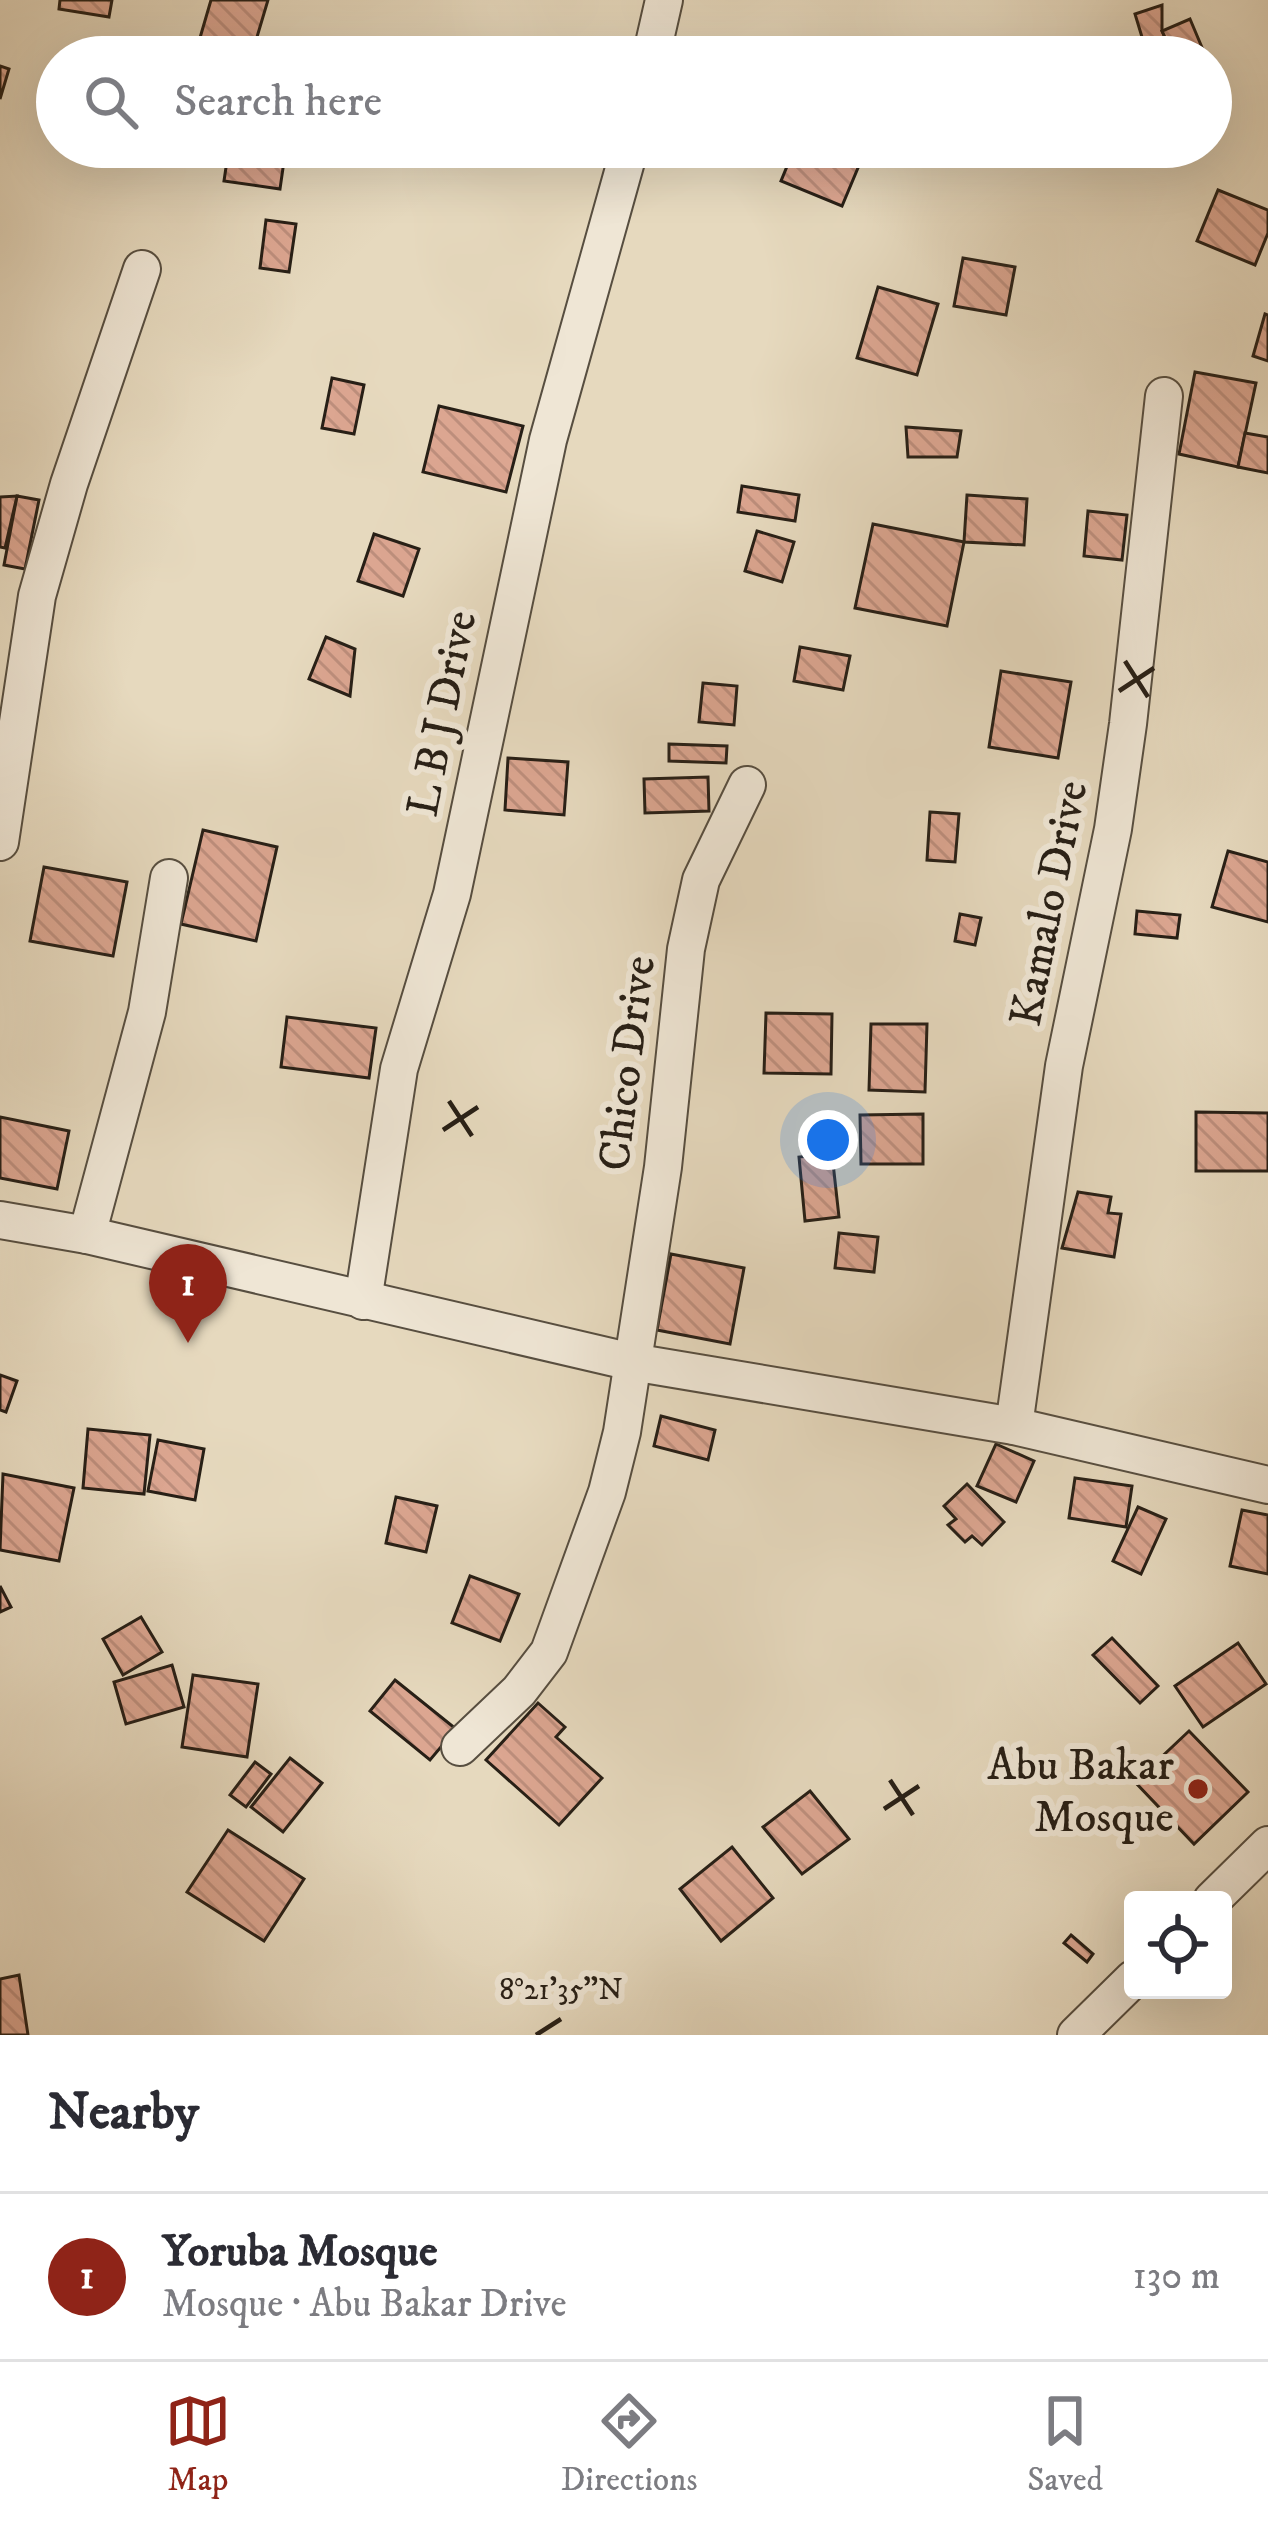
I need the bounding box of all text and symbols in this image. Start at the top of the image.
search box [36,36,1232,168]
icon: search [78,69,144,135]
text: Search here [174,74,382,130]
street label: L B J Drive [396,606,490,821]
street label: Kamalo Drive [999,776,1101,1031]
street label: Chico Drive [587,953,669,1174]
your location [798,1110,858,1170]
pin: 1 [149,1244,227,1343]
place label: Abu Bakar Mosque [987,1738,1174,1846]
marker: Abu Bakar Mosque [1185,1776,1211,1802]
map controls [1124,1891,1232,1999]
button: locate [1124,1891,1232,1999]
text: 8°21'35"N [499,1972,623,2009]
text: Nearby [48,2081,199,2145]
text: Yoruba Mosque [162,2224,438,2280]
text: 1 [80,2252,94,2301]
text: 130 m [1132,2252,1220,2301]
text: Mosque · Abu Bakar Drive [162,2280,567,2329]
tab: Map [165,2388,231,2501]
tab: Directions [561,2388,697,2501]
tab: Saved [1027,2388,1103,2501]

